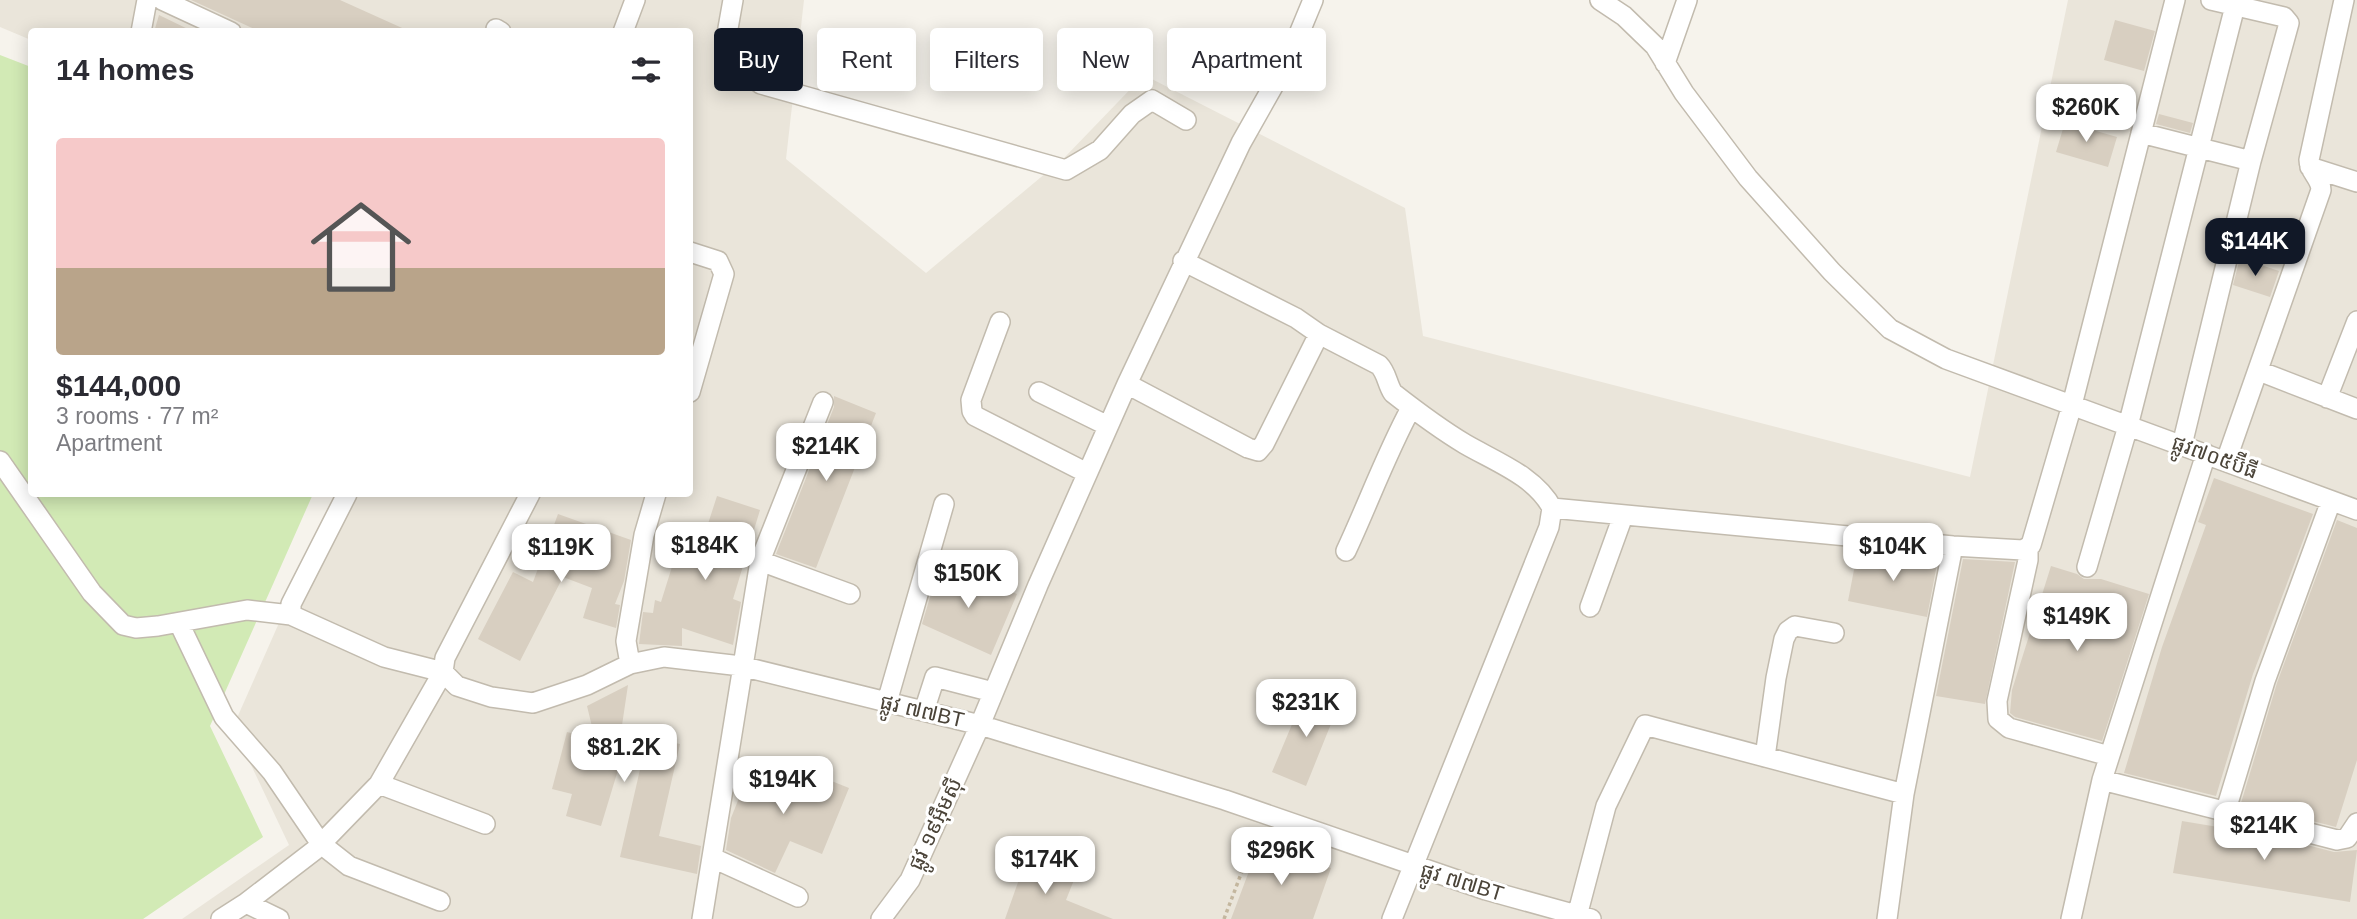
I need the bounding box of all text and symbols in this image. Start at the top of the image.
chip: Buy [714,28,803,91]
chip: Rent [817,28,916,91]
chip: Filters [930,28,1043,91]
chip: New [1057,28,1153,91]
chip: Apartment [1167,28,1326,91]
icon: filters [627,51,665,89]
text: 14 homes [56,53,194,86]
pin: $260K [2037,85,2135,144]
text: $260K [2052,94,2120,120]
icon: home [298,184,424,310]
pin: $144K [2206,218,2304,278]
text: $144K [2221,228,2289,254]
text: $144,000 [56,369,181,402]
text: 3 rooms · 77 m² [56,403,218,429]
pin: $214K [777,424,875,483]
street label: ផ្លូវ៧០៥ប៊ីធី [2166,428,2262,490]
text: Apartment [56,430,162,456]
text: $214K [792,433,860,459]
pin: $184K [656,522,754,582]
pin: $119K [512,524,610,584]
pin: $104K [1844,524,1942,583]
text: $184K [671,532,739,558]
text: $104K [1859,533,1927,559]
text: $119K [528,534,594,560]
pin: $150K [919,550,1017,610]
text: $150K [934,560,1002,586]
pin: $149K [2028,594,2126,653]
text: $149K [2043,603,2111,629]
pin: $231K [1257,680,1355,739]
text: $231K [1272,689,1340,715]
street label: ផ្លូវ ៧៧BT [876,690,967,739]
pin: $81.2K [567,724,681,784]
text: $81.2K [587,734,661,760]
pin: $194K [734,756,832,816]
text: $194K [749,766,817,792]
street label: ផ្លូវ ១៩អ៊ឹមស៊ី [903,774,973,877]
pin: $214K [2215,802,2313,862]
text: $214K [2230,812,2298,838]
pin: $296K [1232,828,1330,887]
pin: $174K [996,836,1094,896]
text: $296K [1247,837,1315,863]
text: $174K [1011,846,1079,872]
street label: ផ្លូវ ៧៧BT [1415,858,1507,913]

